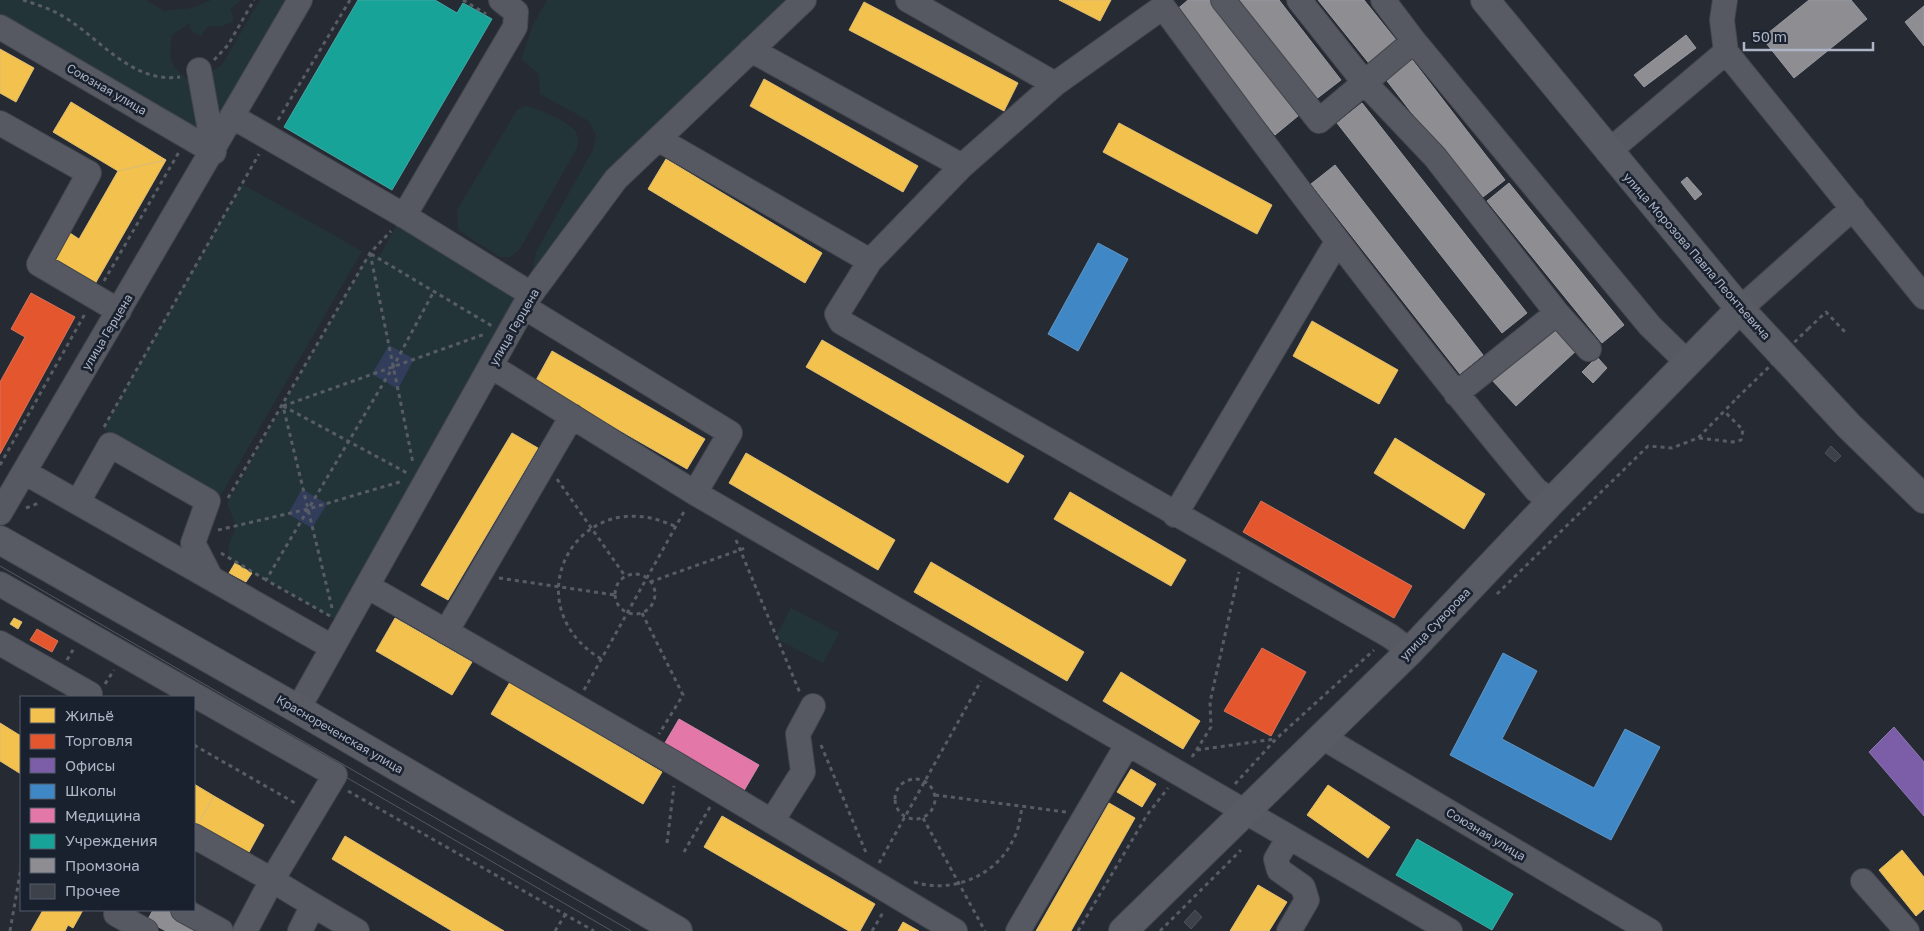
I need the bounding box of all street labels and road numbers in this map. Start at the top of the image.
street label: Союзная улица [64,60,150,118]
street label: улица Морозова Павла Леонтьевича [1620,169,1774,343]
street label: улица Герцена [486,286,542,368]
street label: улица Герцена [78,291,136,373]
street label: улица Суворова [1397,585,1473,663]
street label: Краснореченская улица [274,692,406,776]
street label: Союзная улица [1444,804,1528,864]

